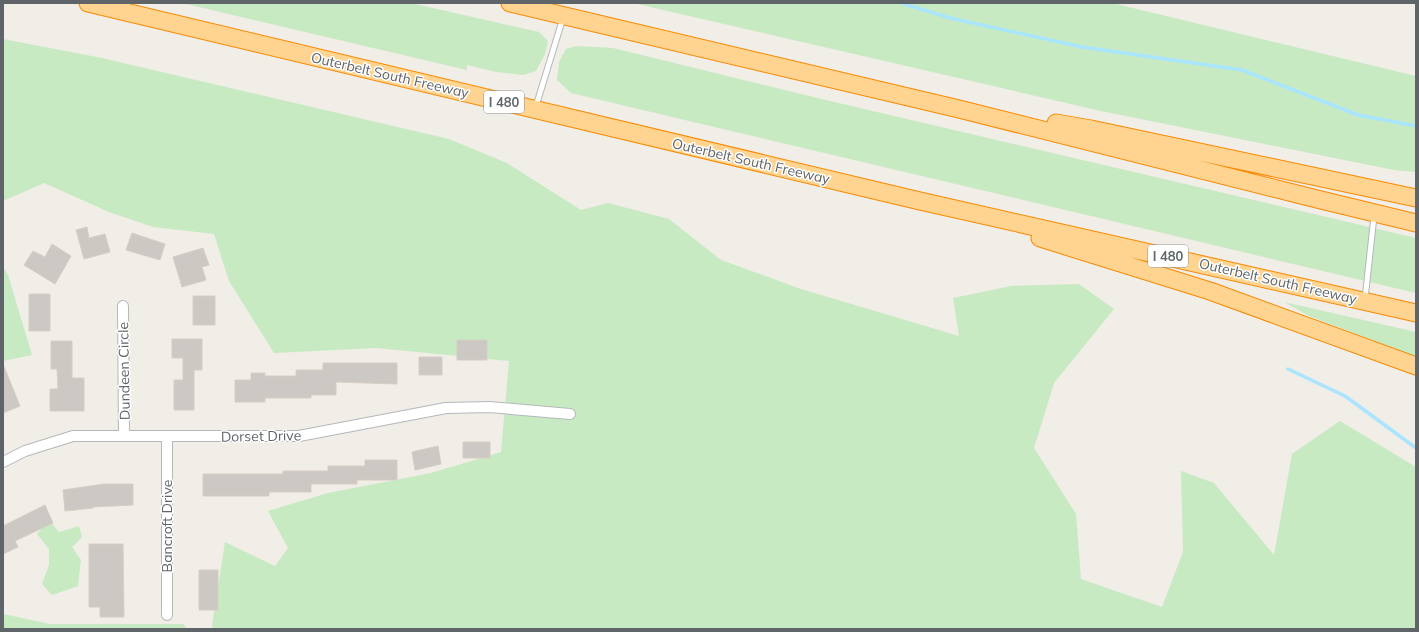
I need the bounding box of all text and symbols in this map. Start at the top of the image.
street label: Outerbelt South Freeway [309,48,471,102]
road number: I 480 [484,91,524,113]
street label: Outerbelt South Freeway [670,134,832,188]
road number: I 480 [1148,245,1188,267]
street label: Outerbelt South Freeway [1197,254,1359,308]
street label: Dundeen Circle [114,322,134,420]
street label: Dorset Drive [221,426,301,446]
street label: Bancroft Drive [158,480,176,572]

